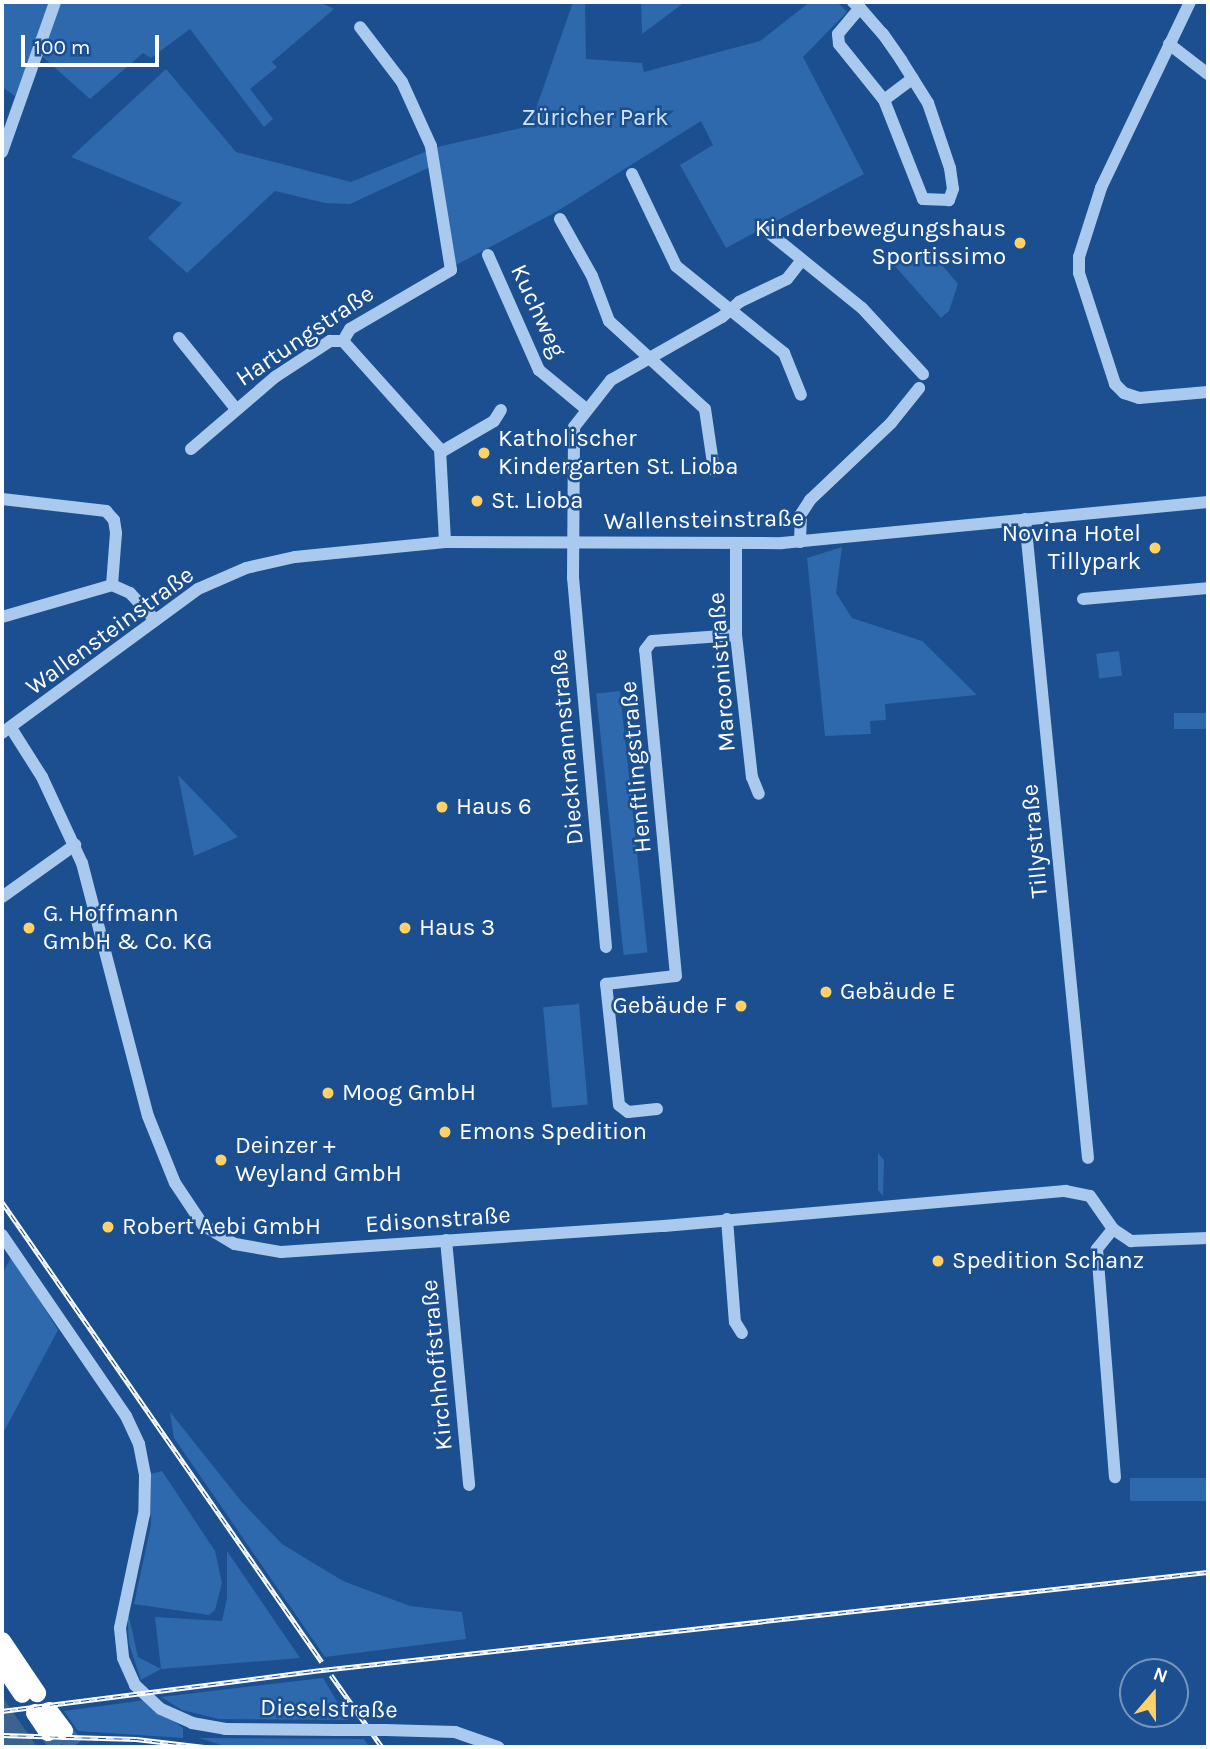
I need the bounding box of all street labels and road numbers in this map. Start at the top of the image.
street label: Kuchweg [504,260,572,362]
street label: Hartungstraße [231,279,379,393]
street label: Wallensteinstraße [604,504,804,536]
street label: Wallensteinstraße [21,560,199,702]
street label: Marconistraße [702,591,742,753]
street label: Dieckmannstraße [544,648,590,846]
street label: Henftlingstraße [614,680,658,854]
street label: Tillystraße [1016,783,1054,899]
street label: Edisonstraße [364,1201,512,1239]
street label: Kirchhoffstraße [415,1278,459,1452]
street label: Dieselstraße [260,1693,398,1725]

